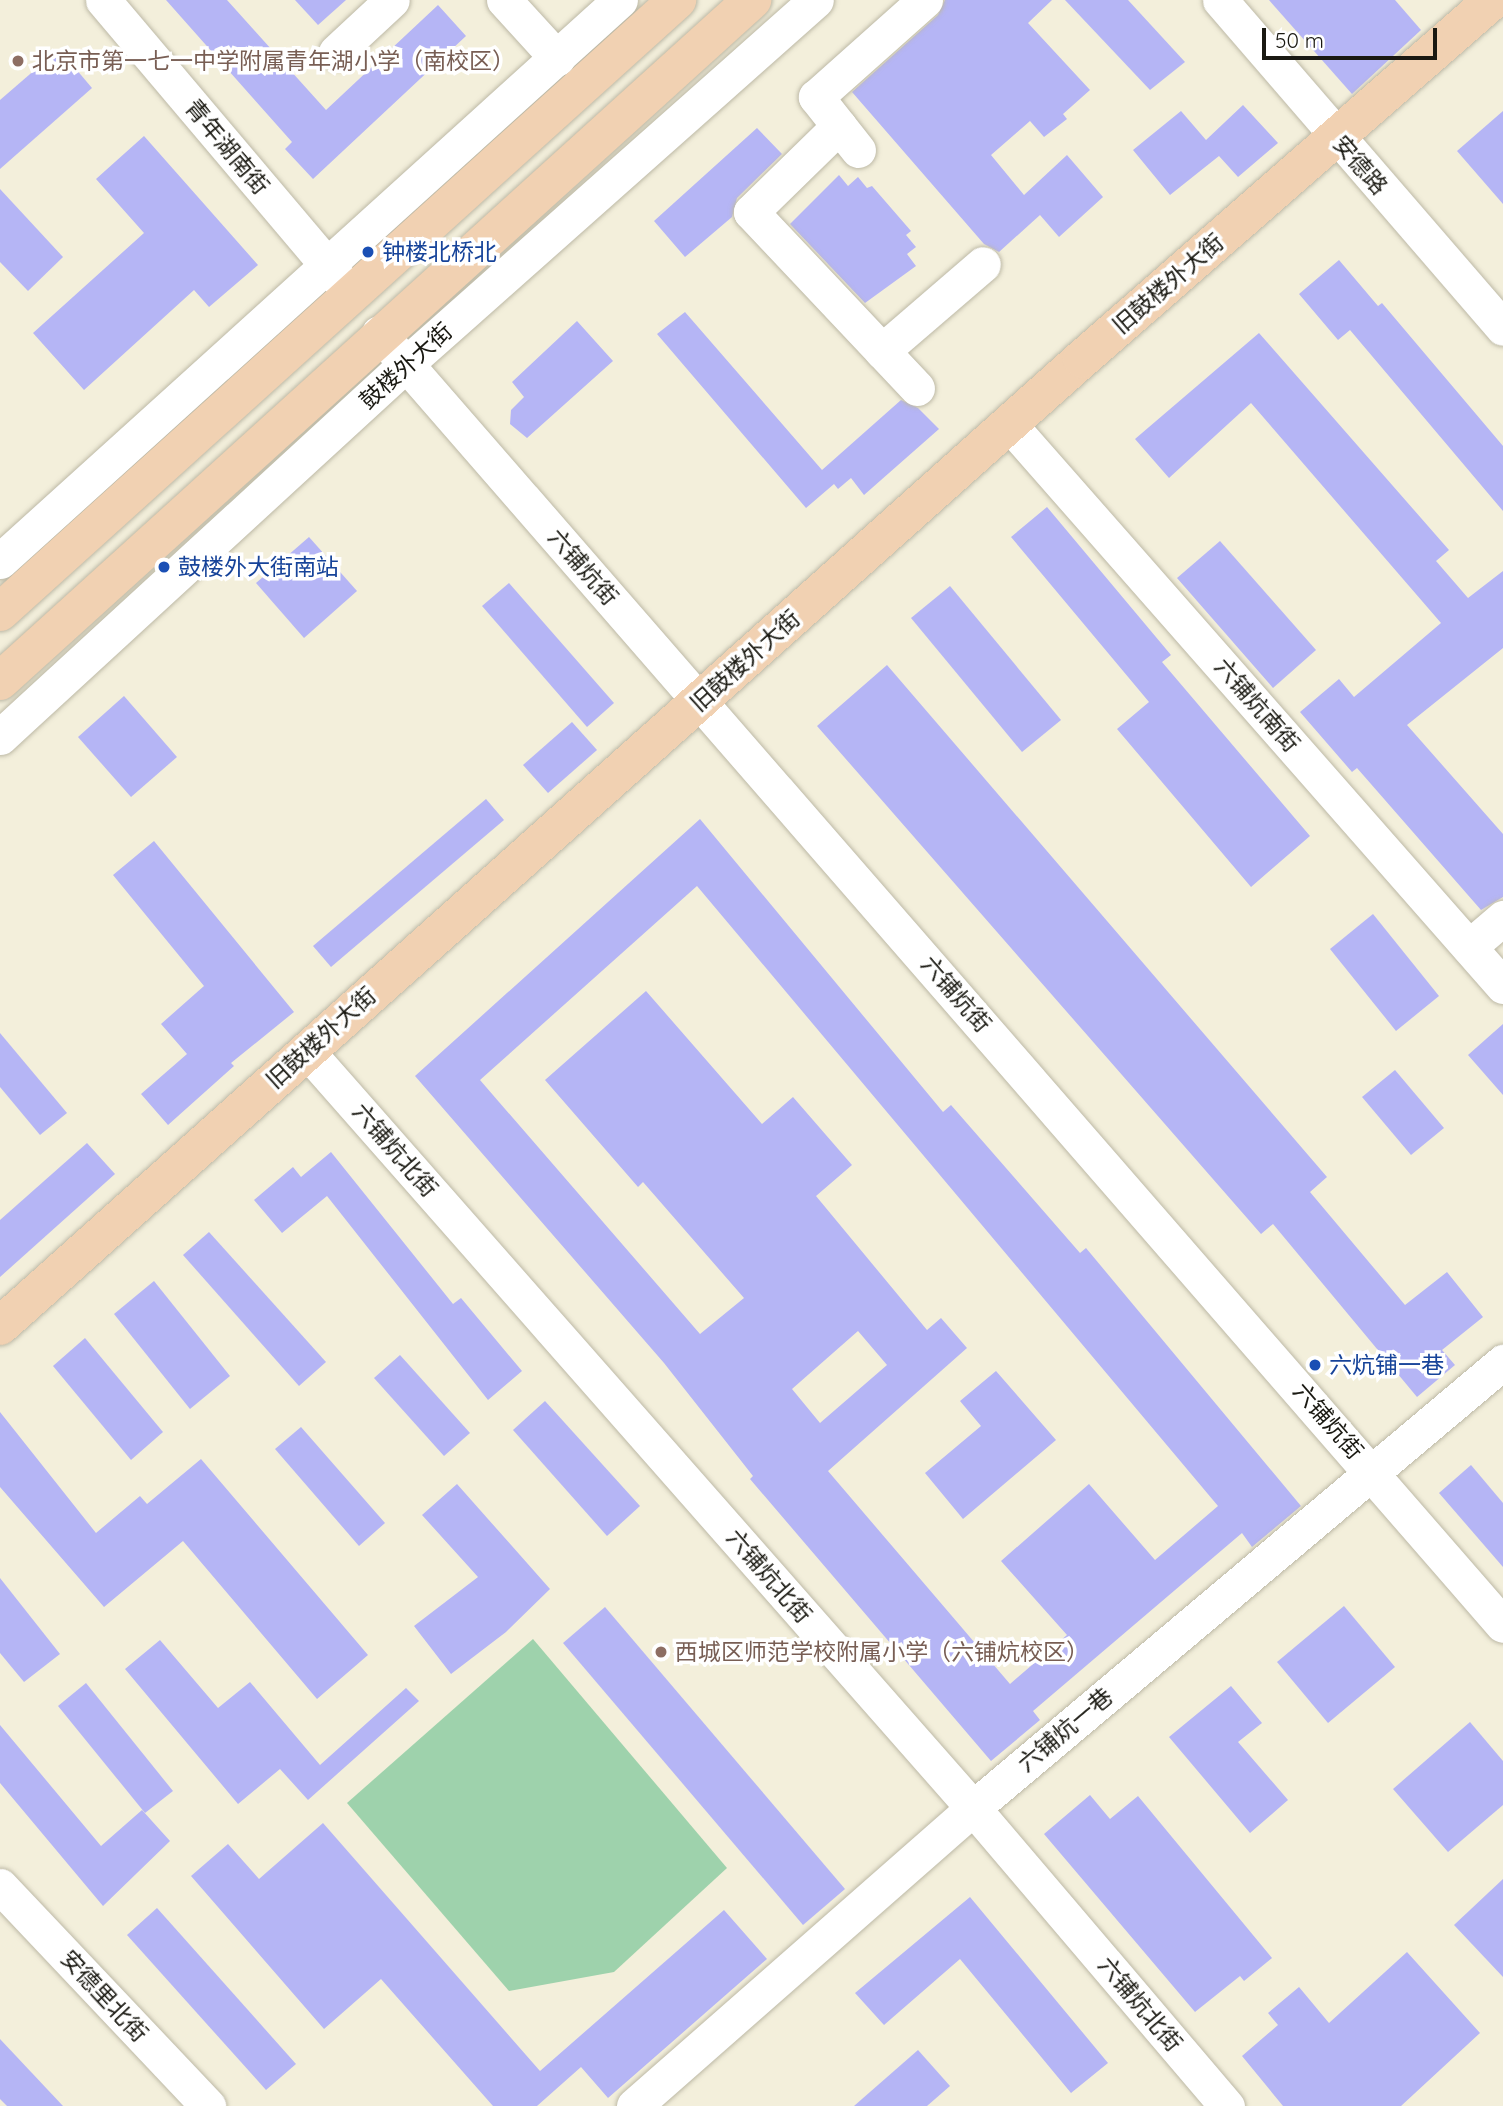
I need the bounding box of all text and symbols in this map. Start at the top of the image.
scale bar [1265,14,1440,58]
text: 50 m [1275,27,1324,53]
place label: 北京市第一七一中学附属青年湖小学（南校区） [32,47,515,75]
marker: 北京市第一七一中学附属青年湖小学（南校区） [10,53,26,69]
street label: 青年湖南街 [179,94,275,200]
street label: 安德路 [1327,130,1393,200]
street label: 旧鼓楼外大街 [1107,228,1229,340]
place label: 钟楼北桥北 [382,238,497,266]
marker: 钟楼北桥北 [360,244,376,260]
street label: 鼓楼外大街 [354,317,458,415]
street label: 六铺炕街 [542,523,624,611]
place label: 鼓楼外大街南站 [178,553,339,581]
marker: 鼓楼外大街南站 [156,559,172,575]
street label: 旧鼓楼外大街 [684,605,806,717]
street label: 六铺炕南街 [1209,653,1305,757]
street label: 六铺炕街 [915,950,997,1038]
street label: 旧鼓楼外大街 [260,982,382,1094]
street label: 六铺炕北街 [347,1098,443,1202]
place label: 六炕铺一巷 [1329,1351,1444,1379]
marker: 六炕铺一巷 [1307,1357,1323,1373]
street label: 六铺炕街 [1287,1377,1369,1465]
street label: 六铺炕北街 [721,1524,817,1628]
place label: 西城区师范学校附属小学（六铺炕校区） [675,1638,1089,1666]
marker: 西城区师范学校附属小学（六铺炕校区） [653,1644,669,1660]
street label: 六铺炕一巷 [1012,1682,1118,1778]
street label: 安德里北街 [55,1945,153,2047]
street label: 六铺炕北街 [1092,1951,1188,2057]

